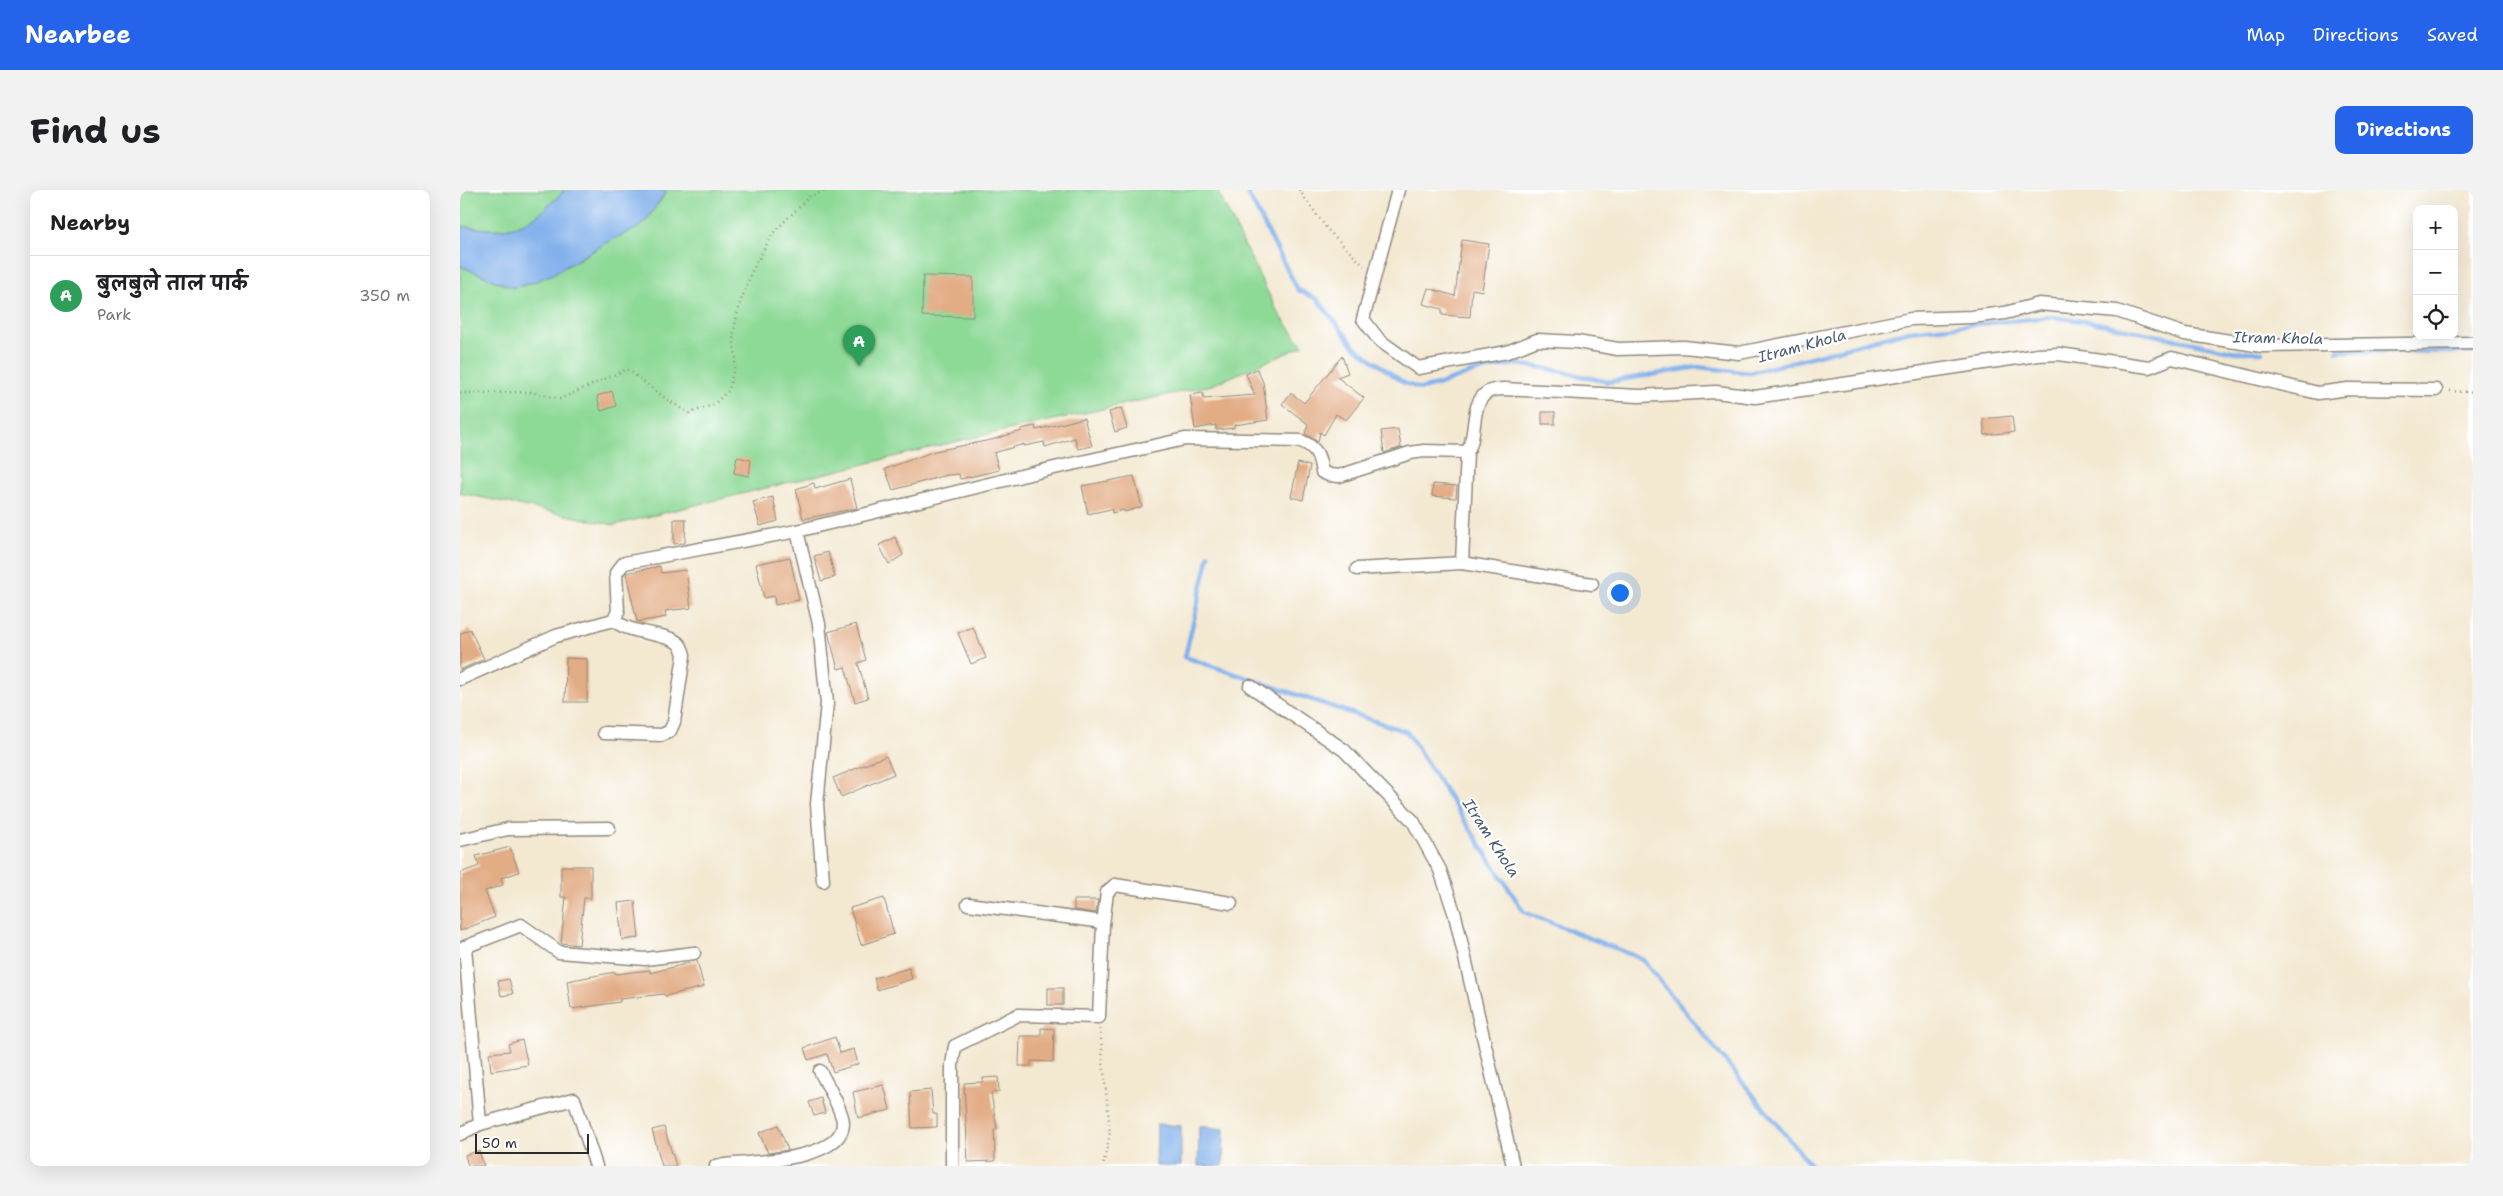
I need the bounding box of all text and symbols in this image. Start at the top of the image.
text: Nearbee [25,19,131,51]
text: Map [2247,23,2285,47]
text: Directions [2313,23,2399,47]
text: Saved [2427,23,2478,47]
button: Directions [2335,106,2473,154]
text: Find us [30,107,161,154]
map controls [2413,205,2458,340]
button: + [2413,205,2458,250]
text: Nearby [50,209,130,237]
button: − [2413,250,2458,295]
text: बुलबुले ताल पार्क [97,271,248,296]
text: A [60,285,72,306]
text: 350 m [359,285,410,306]
button: locate [2413,295,2458,340]
text: Park [97,304,131,325]
pin: A [843,325,875,366]
water label: Itram Khola [1755,325,1848,368]
water label: Itram Khola [2232,327,2323,349]
your location [1607,580,1633,606]
water label: Itram Khola [1457,794,1524,881]
scale bar [475,1131,589,1154]
text: 50 m [482,1134,517,1152]

